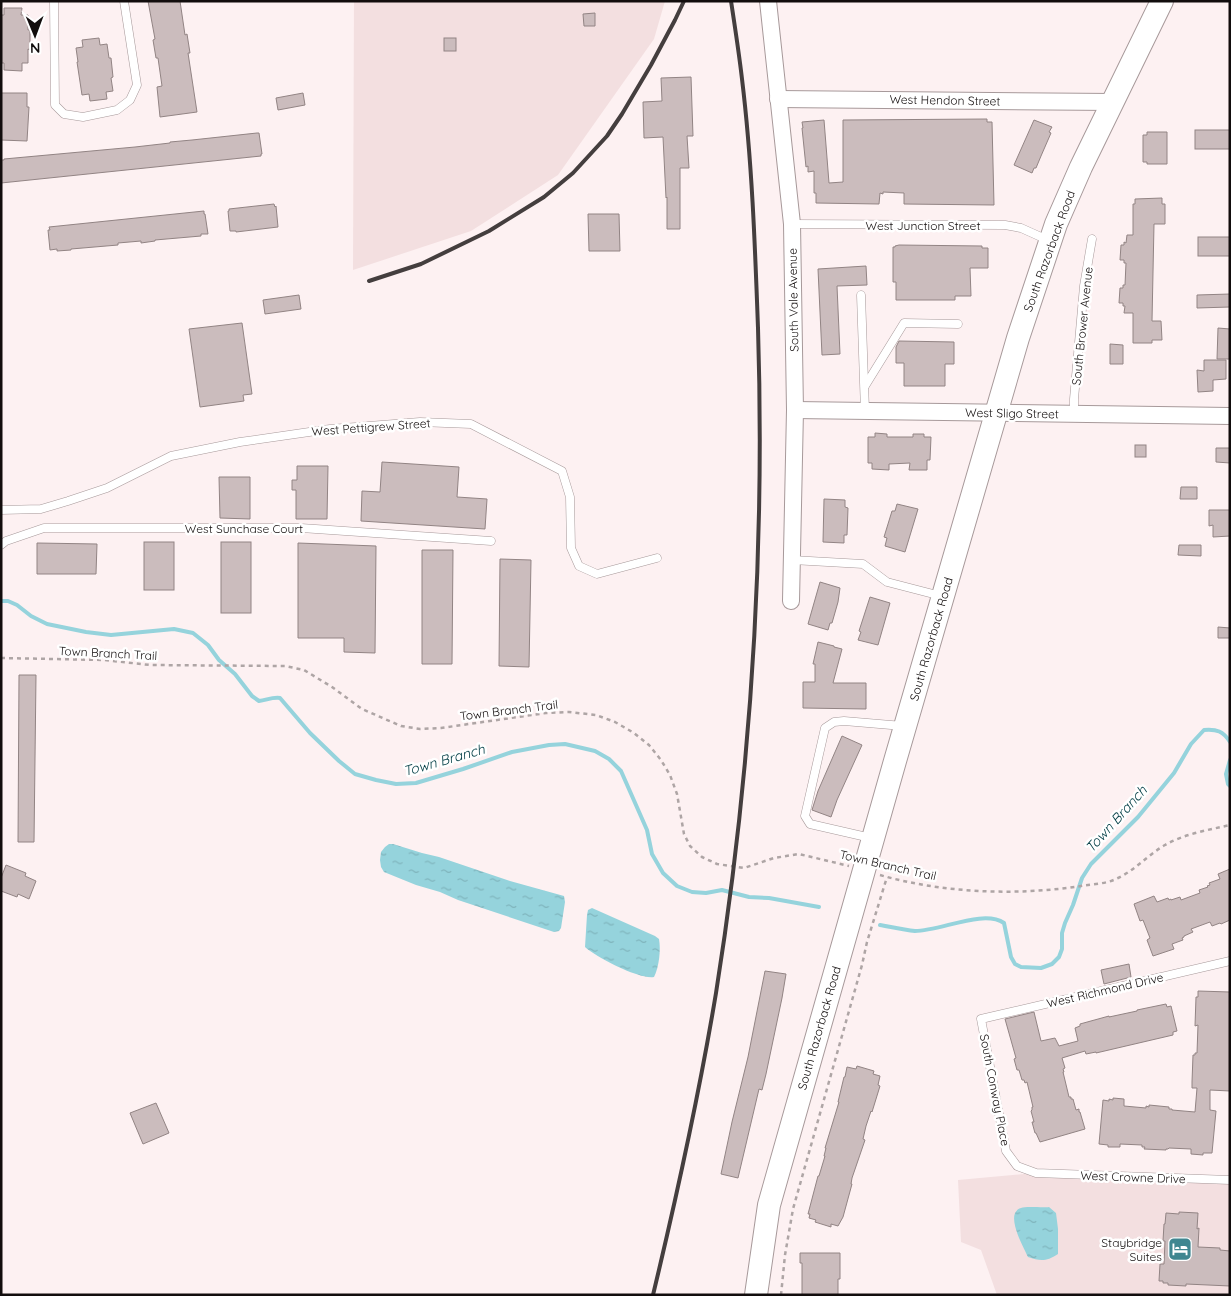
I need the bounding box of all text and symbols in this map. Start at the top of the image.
north arrow [10,10,60,60]
text: N [30,39,41,57]
street label: West Hendon Street [889,92,1001,108]
street label: South Razorback Road [1020,188,1078,314]
street label: West Junction Street [866,218,980,233]
street label: South Vale Avenue [785,248,801,352]
street label: South Brower Avenue [1068,266,1096,386]
street label: West Sligo Street [965,405,1059,421]
street label: West Pettigrew Street [311,415,431,439]
street label: West Sunchase Court [185,521,303,536]
street label: South Razorback Road [906,575,956,703]
street label: Town Branch Trail [58,643,158,663]
street label: Town Branch Trail [459,697,559,723]
water label: Town Branch [401,740,488,780]
water label: Town Branch [1081,781,1151,856]
street label: Town Branch Trail [838,847,938,883]
street label: South Razorback Road [794,964,844,1092]
street label: West Richmond Drive [1045,969,1165,1011]
street label: South Conway Place [977,1033,1013,1147]
street label: West Crowne Drive [1080,1168,1186,1186]
place label: Staybridge Suites [1101,1235,1162,1264]
hotel icon: Staybridge Suites [1167,1236,1193,1262]

